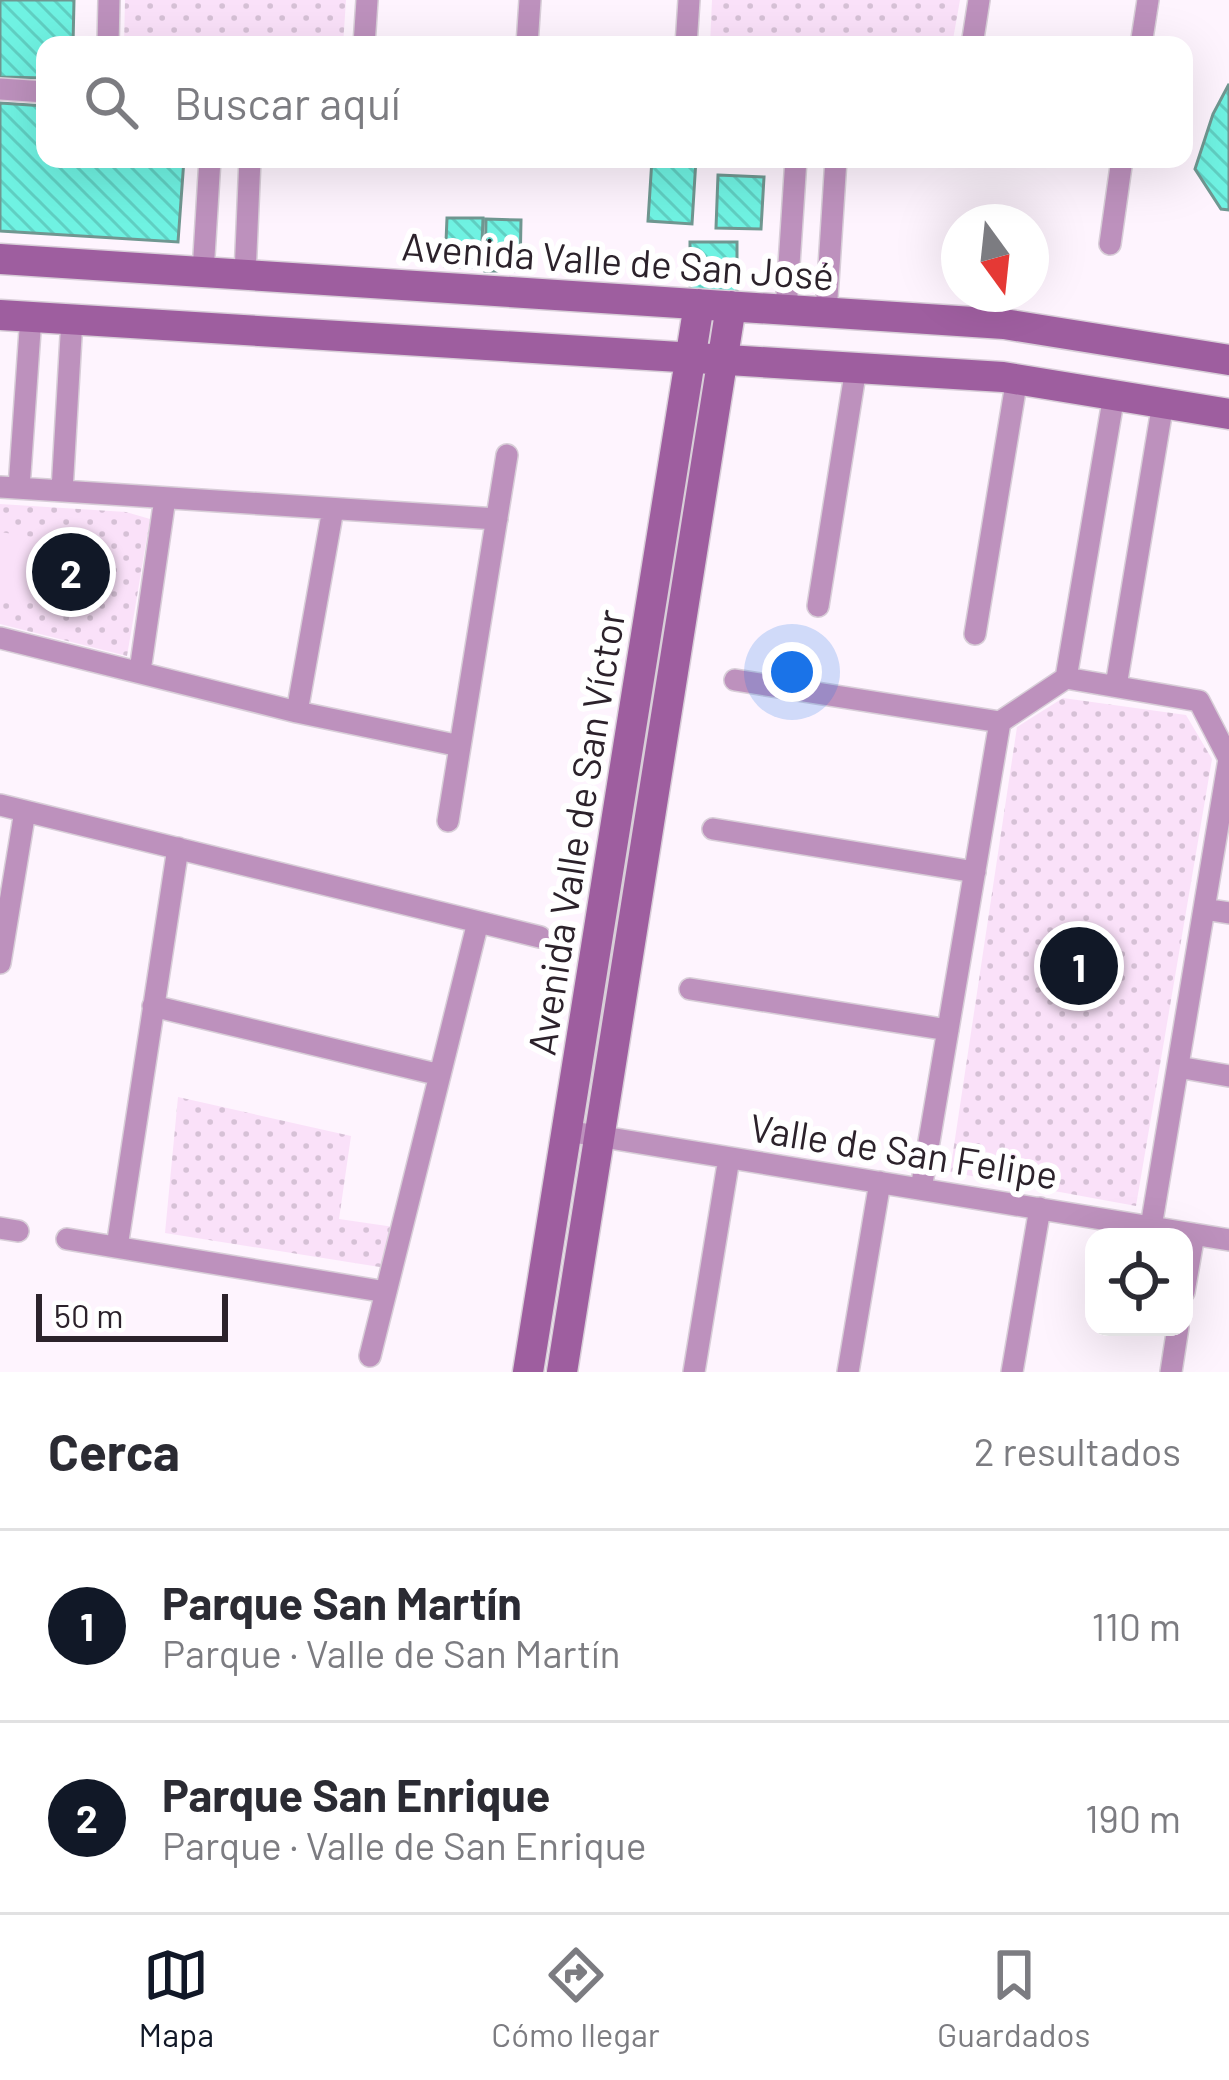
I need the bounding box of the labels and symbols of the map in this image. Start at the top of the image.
north arrow [941,204,1049,312]
street label: Avenida Valle de San José [400,221,836,299]
pin: 2 [32,527,110,617]
street label: Avenida Valle de San Víctor [517,606,633,1058]
your location [762,642,822,702]
pin: 1 [1040,921,1118,1011]
street label: Valle de San Felipe [747,1102,1061,1198]
scale bar [36,1288,228,1341]

